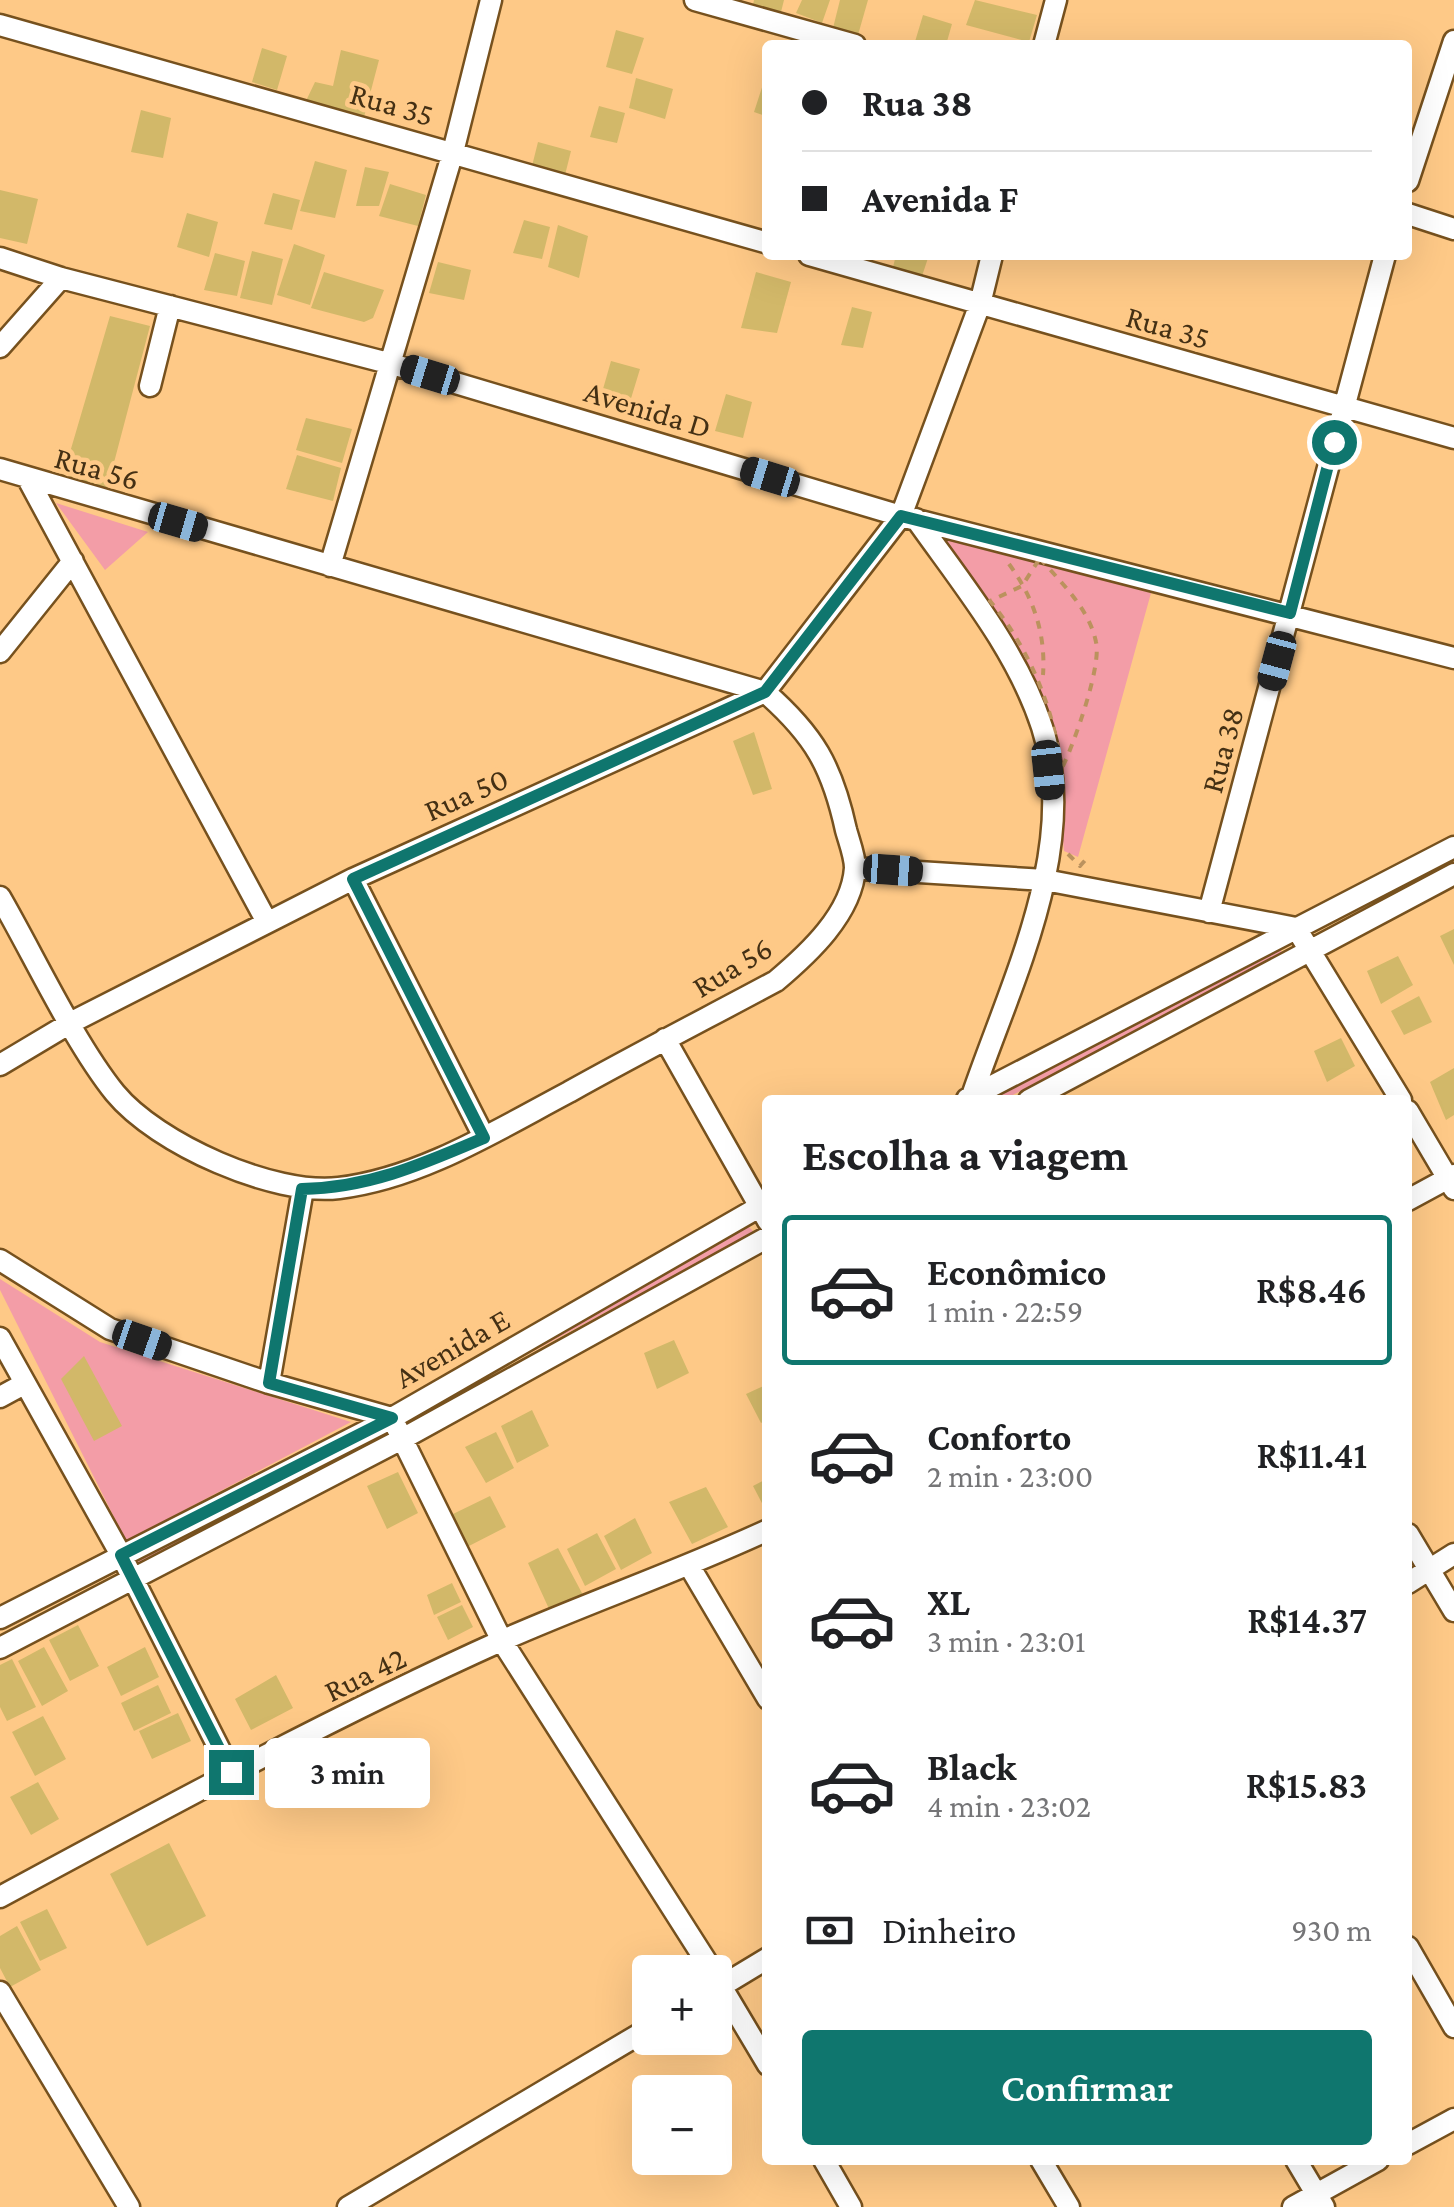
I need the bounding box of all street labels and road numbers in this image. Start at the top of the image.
street label: Rua 35 [346,75,438,133]
street label: Rua 35 [1122,298,1214,356]
street label: Avenida D [580,373,716,445]
street label: Rua 56 [50,439,144,497]
street label: Rua 38 [1193,703,1251,797]
street label: Rua 50 [418,760,514,828]
street label: Rua 56 [686,929,778,1005]
street label: Avenida E [388,1301,516,1395]
street label: Rua 42 [318,1639,412,1709]

